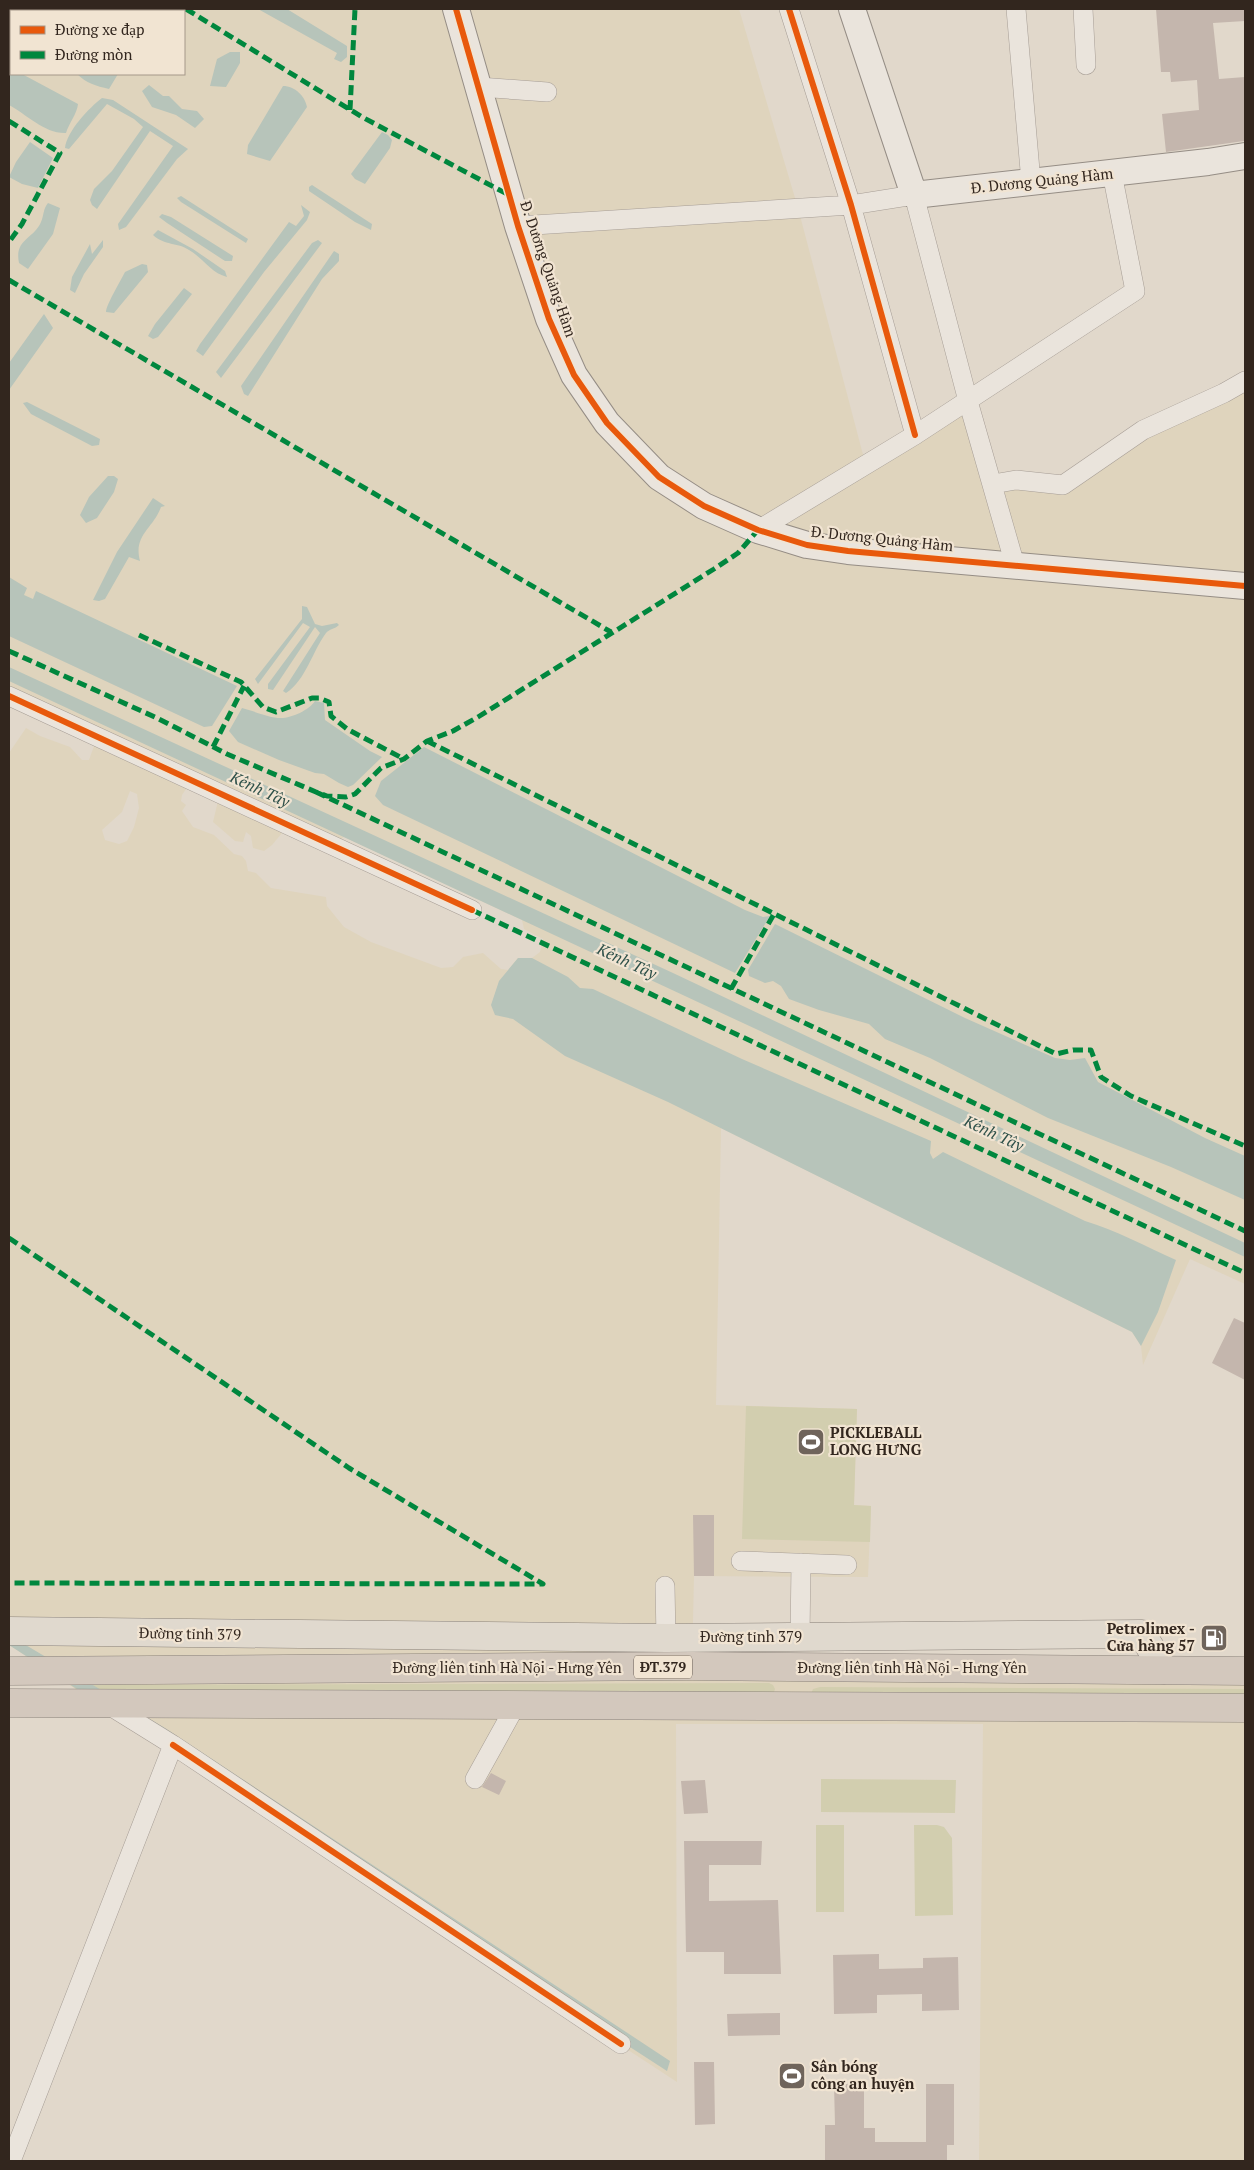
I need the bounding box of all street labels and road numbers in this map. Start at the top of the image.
street label: Đ. Dương Quảng Hàm [970,163,1114,197]
street label: Đ. Dương Quảng Hàm [516,198,582,340]
street label: Đ. Dương Quảng Hàm [810,521,954,555]
street label: Đường tỉnh 379 [139,1622,241,1644]
street label: Đường tỉnh 379 [700,1626,802,1646]
road number: ĐT.379 [634,1655,692,1678]
street label: Đường liên tỉnh Hà Nội - Hưng Yên [392,1657,622,1677]
street label: Đường liên tỉnh Hà Nội - Hưng Yên [797,1657,1027,1677]

